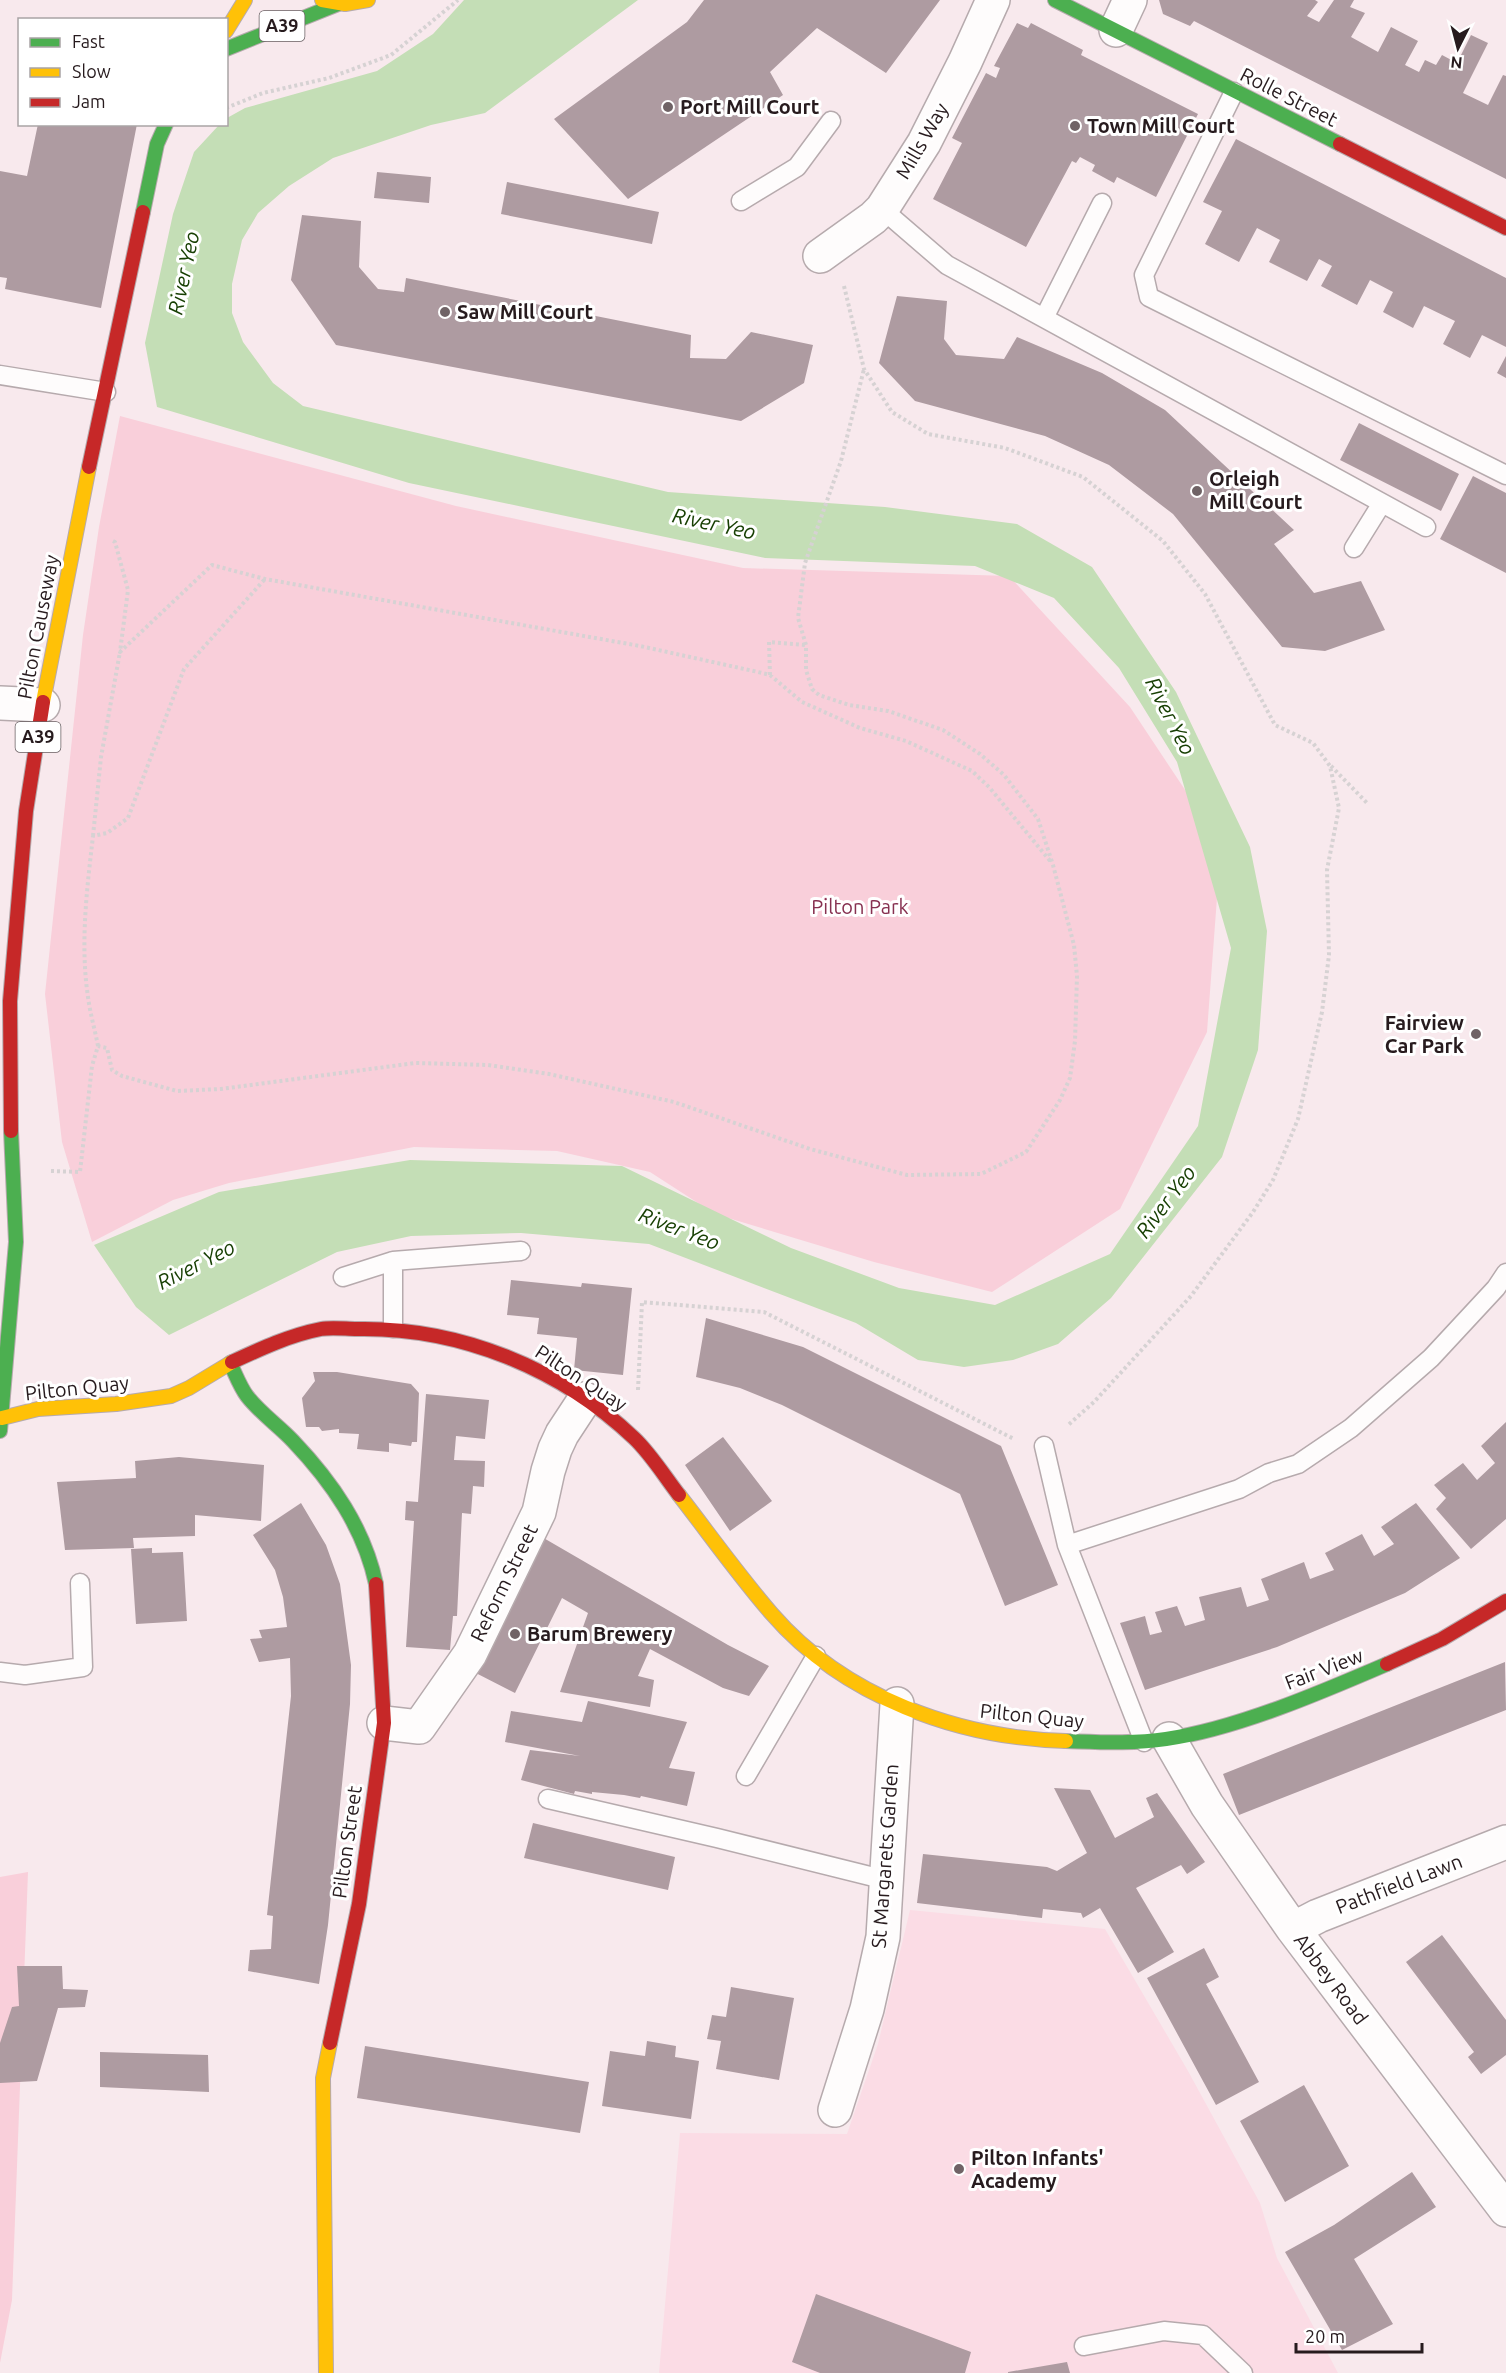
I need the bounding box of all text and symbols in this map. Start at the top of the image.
road number: A39 [260,11,304,41]
legend [18,18,228,126]
north arrow [1428,18,1488,78]
text: Fast [72,31,105,51]
text: N [1450,53,1463,72]
text: Slow [72,61,111,81]
street label: Rolle Street [1237,62,1342,131]
text: Jam [72,91,106,111]
place label: Port Mill Court [680,95,820,118]
street label: Mills Way [891,98,953,183]
marker: Port Mill Court [661,100,675,114]
place label: Town Mill Court [1087,114,1235,137]
marker: Town Mill Court [1068,119,1082,133]
water label: River Yeo [163,229,204,316]
place label: Saw Mill Court [457,300,593,323]
marker: Saw Mill Court [438,305,452,319]
place label: Orleigh Mill Court [1209,467,1303,513]
marker: Orleigh Mill Court [1190,484,1204,498]
water label: River Yeo [671,503,758,544]
street label: Pilton Causeway [12,552,63,701]
water label: River Yeo [1141,673,1201,759]
road number: A39 [15,722,60,752]
park label: Pilton Park [811,895,909,918]
place label: Fairview Car Park [1385,1011,1464,1057]
marker: Fairview Car Park [1469,1027,1483,1041]
water label: River Yeo [1130,1161,1200,1242]
water label: River Yeo [636,1202,723,1254]
water label: River Yeo [153,1234,239,1294]
street label: Pilton Quay [531,1339,632,1416]
street label: Pilton Quay [24,1371,130,1404]
street label: Reform Street [465,1520,542,1645]
place label: Barum Brewery [527,1622,673,1645]
marker: Barum Brewery [508,1627,522,1641]
street label: Fair View [1282,1643,1367,1694]
street label: Pilton Quay [979,1699,1086,1732]
street label: St Margarets Garden [867,1763,902,1949]
street label: Pilton Street [327,1784,366,1900]
street label: Pathfield Lawn [1332,1849,1465,1918]
street label: Abbey Road [1290,1929,1373,2029]
place label: Pilton Infants' Academy [971,2146,1103,2192]
marker: Pilton Infants' Academy [952,2162,966,2176]
scale bar [1296,2316,1422,2354]
text: 20 m [1305,2326,1345,2346]

